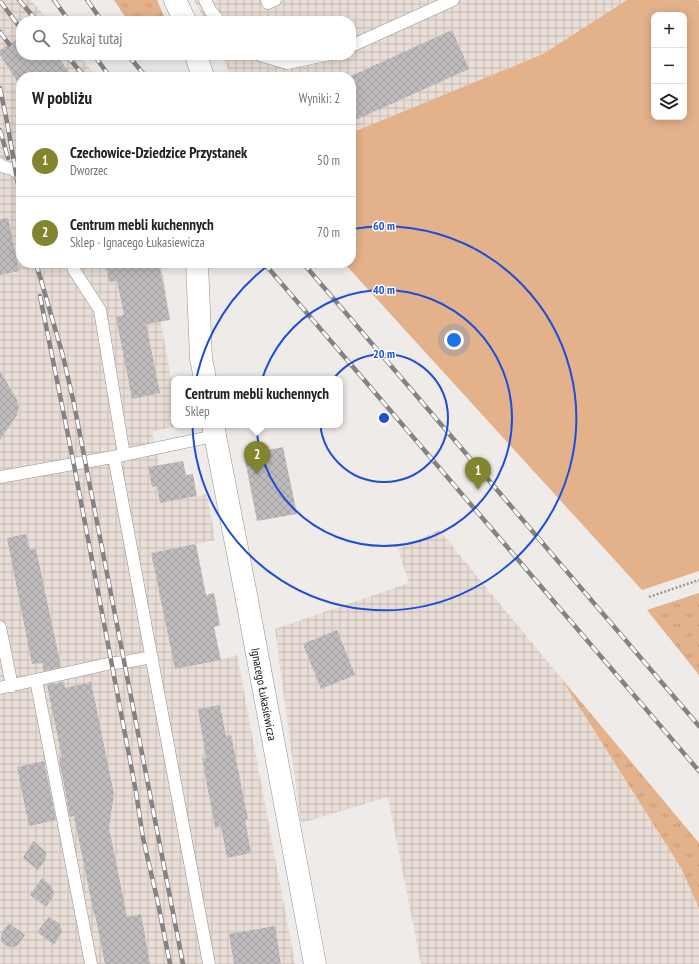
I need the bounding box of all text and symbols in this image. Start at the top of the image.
map controls [651,12,687,120]
button: + [651,12,687,48]
search box [16,16,356,60]
icon: search [30,27,52,49]
text: Szukaj tutaj [62,29,123,48]
button: − [651,48,687,84]
button: layers [651,84,687,120]
text: W pobliżu [32,87,92,109]
text: Wyniki: 2 [299,90,340,107]
text: Czechowice-Dziedzice Przystanek [70,143,247,162]
text: 1 [42,152,48,169]
text: 50 m [317,152,340,169]
text: Dworzec [70,162,108,179]
text: Centrum mebli kuchennych [70,215,214,234]
text: 60 m [373,218,395,233]
text: 2 [42,224,48,241]
text: 70 m [317,224,340,241]
text: Sklep · Ignacego Łukasiewicza [70,234,205,251]
text: 40 m [373,282,395,297]
your location [444,330,464,350]
text: 20 m [373,346,395,361]
popup [171,376,343,428]
text: Centrum mebli kuchennych [185,384,329,403]
text: Sklep [185,403,210,420]
centre of rings [377,411,391,425]
pin: 2 [244,441,270,474]
pin: 1 [465,457,491,490]
street label: Ignacego Łukasiewicza [249,647,281,742]

